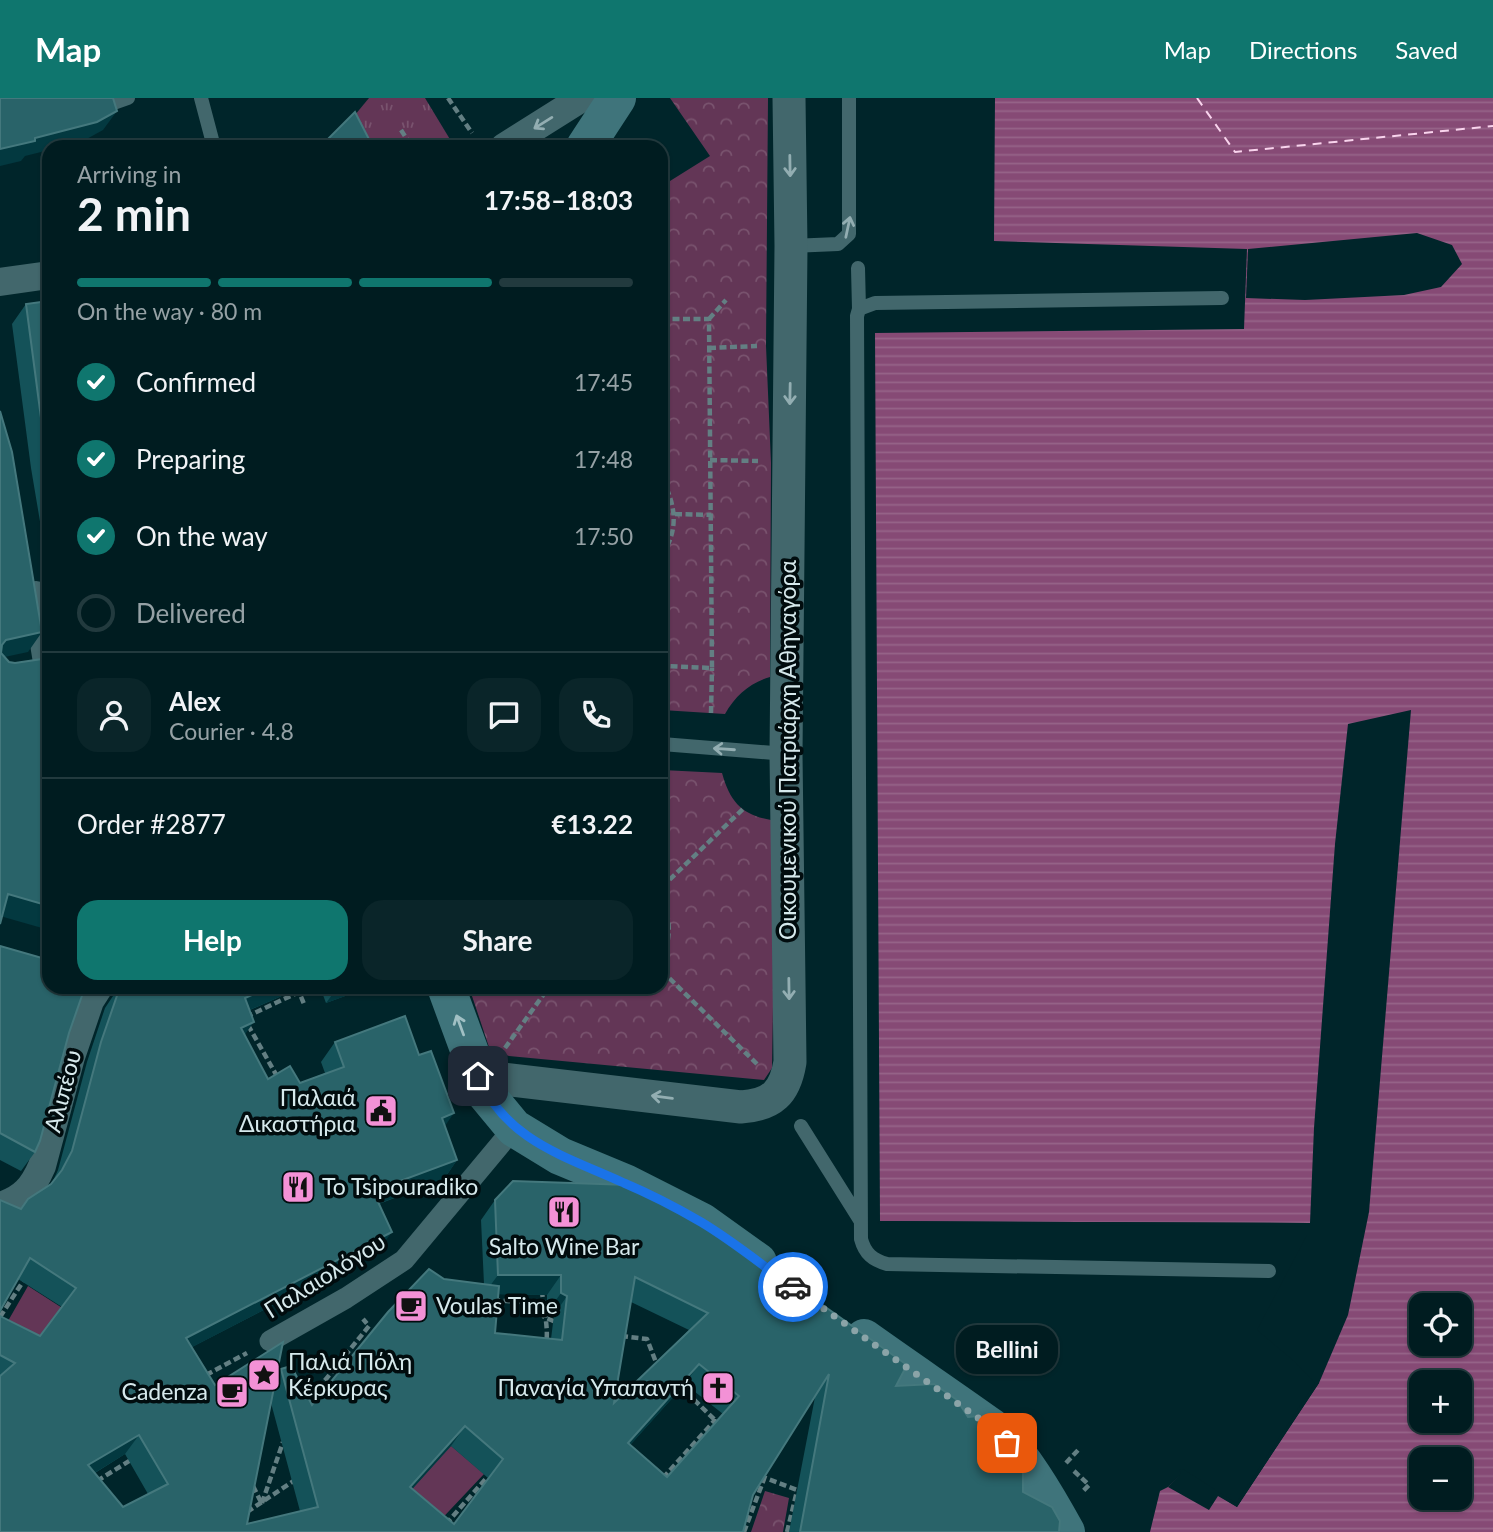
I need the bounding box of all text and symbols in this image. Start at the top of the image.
text: Map [35,29,101,69]
text: Map [1164,35,1211,64]
text: Directions [1249,35,1357,64]
text: Saved [1395,35,1458,64]
one-way arrow [533,116,553,130]
one-way arrow [783,154,796,177]
text: Arriving in [77,160,181,188]
text: 17:58–18:03 [484,184,633,216]
text: 2 min [77,186,191,241]
one-way arrow [842,217,855,239]
text: On the way · 80 m [77,297,262,325]
icon: check [77,363,115,401]
text: Confirmed [136,366,256,398]
text: 17:45 [574,368,633,396]
one-way arrow [783,382,796,405]
icon: check [77,440,115,478]
text: Preparing [136,443,245,475]
text: 17:48 [574,445,633,473]
icon: check [77,517,115,555]
text: On the way [136,520,268,552]
text: 17:50 [574,522,633,550]
street label: Οικουμενικού Πατριάρχη Αθηναγόρα [773,560,801,940]
text: Delivered [136,597,246,629]
button: person [77,678,151,752]
button: chat [467,678,541,752]
button: phone [559,678,633,752]
text: Alex [169,685,221,717]
text: Courier · 4.8 [169,717,294,745]
one-way arrow [713,742,735,755]
text: Order #2877 [77,808,226,840]
text: €13.22 [551,808,633,840]
button: Help [77,900,348,980]
button: Share [362,900,633,980]
one-way arrow [782,977,796,1000]
one-way arrow [453,1015,465,1037]
street label: Αλιπέου [38,1046,86,1135]
pin [448,1046,508,1106]
icon: home [459,1057,497,1095]
place label: Παλαιά Δικαστήρια [239,1083,356,1137]
one-way arrow [651,1091,674,1104]
public building icon: Παλαιά Δικαστήρια [362,1092,400,1130]
restaurant icon: To Tsipouradiko [279,1168,317,1206]
place label: To Tsipouradiko [322,1172,478,1200]
restaurant icon: Salto Wine Bar [545,1193,583,1231]
street label: Παλαιολόγου [259,1227,390,1324]
place label: Salto Wine Bar [489,1232,640,1260]
courier [758,1252,828,1322]
icon: car [774,1268,812,1306]
cafe icon: Voulas Time [392,1287,430,1325]
place label: Voulas Time [436,1291,558,1319]
map controls [1409,1293,1472,1510]
button: locate [1409,1293,1472,1356]
callout: Bellini [956,1324,1058,1373]
text: Bellini [975,1335,1039,1363]
place label: Παλιά Πόλη Κέρκυρας [288,1347,412,1401]
place icon: Παλιά Πόλη Κέρκυρας [245,1356,283,1394]
church icon: Παναγία Υπαπαντή [699,1369,737,1407]
button: + [1409,1370,1472,1433]
cafe icon: Cadenza [213,1373,251,1411]
place label: Παναγία Υπαπαντή [498,1373,694,1401]
place label: Cadenza [122,1377,208,1405]
pin [977,1413,1037,1473]
icon: bag [988,1424,1026,1462]
button: − [1409,1447,1472,1510]

